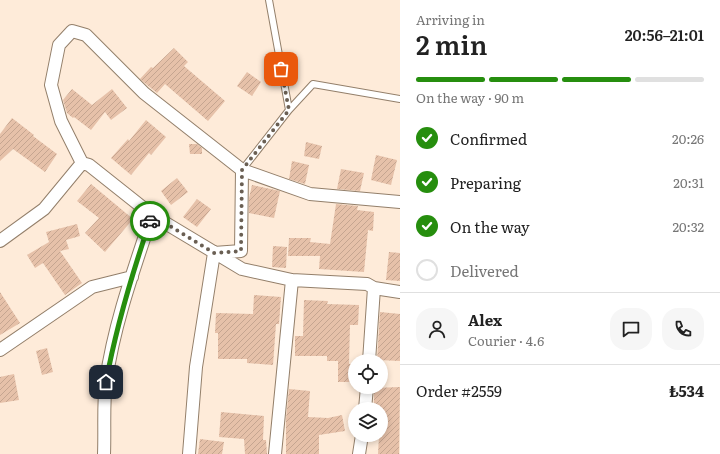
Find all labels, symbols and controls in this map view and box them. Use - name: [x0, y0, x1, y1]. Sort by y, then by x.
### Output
- text: Arriving in: [416, 10, 485, 29]
- text: 20:56–21:01: [625, 23, 704, 46]
- text: 2 min: [416, 24, 487, 63]
- pin: [264, 52, 298, 86]
- icon: bag: [270, 58, 292, 80]
- text: On the way · 90 m: [416, 88, 524, 107]
- icon: check: [416, 127, 438, 149]
- text: Confirmed: [450, 127, 527, 150]
- text: 20:26: [672, 129, 704, 148]
- icon: check: [416, 171, 438, 193]
- text: Preparing: [450, 171, 521, 194]
- text: 20:31: [673, 173, 704, 192]
- courier: [130, 201, 170, 241]
- icon: car: [139, 210, 161, 232]
- icon: check: [416, 215, 438, 237]
- text: On the way: [450, 215, 530, 238]
- text: 20:32: [672, 217, 704, 236]
- text: Delivered: [450, 259, 519, 282]
- button: person: [416, 308, 458, 350]
- text: Alex: [468, 308, 502, 331]
- button: chat: [610, 308, 652, 350]
- button: phone: [662, 308, 704, 350]
- text: Courier · 4.6: [468, 331, 544, 350]
- map controls: [348, 354, 388, 442]
- button: locate: [348, 354, 388, 394]
- pin: [89, 365, 123, 399]
- icon: home: [95, 371, 117, 393]
- text: Order #2559: [416, 379, 502, 402]
- text: ₺534: [669, 379, 704, 402]
- button: layers: [348, 402, 388, 442]

